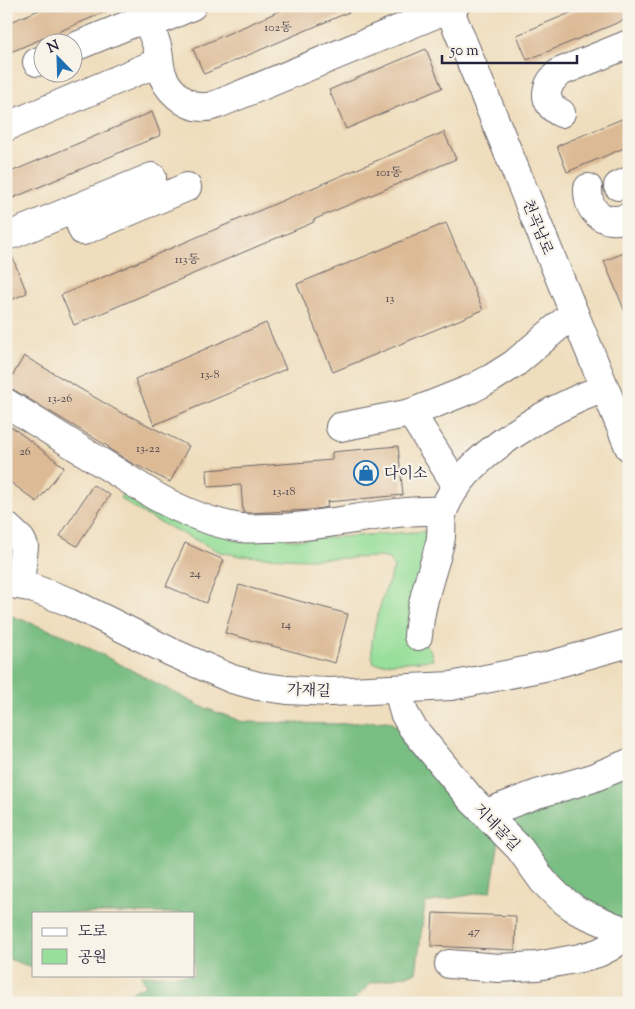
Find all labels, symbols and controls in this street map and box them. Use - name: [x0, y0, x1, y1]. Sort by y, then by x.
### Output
- house number: 102동: [264, 19, 292, 37]
- north arrow: [32, 32, 82, 82]
- scale bar: [442, 32, 578, 64]
- text: N: [45, 36, 63, 59]
- text: 50 m: [449, 41, 479, 62]
- house number: 101동: [376, 164, 402, 182]
- street label: 천곡남로: [516, 197, 557, 259]
- house number: 113동: [175, 251, 200, 269]
- house number: 13: [386, 290, 395, 308]
- house number: 13-8: [201, 366, 219, 384]
- house number: 13-26: [48, 390, 72, 408]
- house number: 13-22: [136, 440, 160, 458]
- house number: 26: [19, 443, 31, 461]
- shop icon: 다이소: [353, 460, 379, 486]
- place label: 다이소: [384, 464, 428, 485]
- house number: 13-18: [273, 483, 295, 501]
- house number: 24: [189, 565, 201, 583]
- house number: 14: [281, 616, 291, 634]
- street label: 가재길: [287, 680, 331, 703]
- street label: 지네골길: [468, 800, 524, 856]
- legend: [32, 912, 195, 976]
- text: 도로: [78, 922, 107, 943]
- house number: 47: [468, 923, 480, 941]
- text: 공원: [78, 948, 107, 969]

